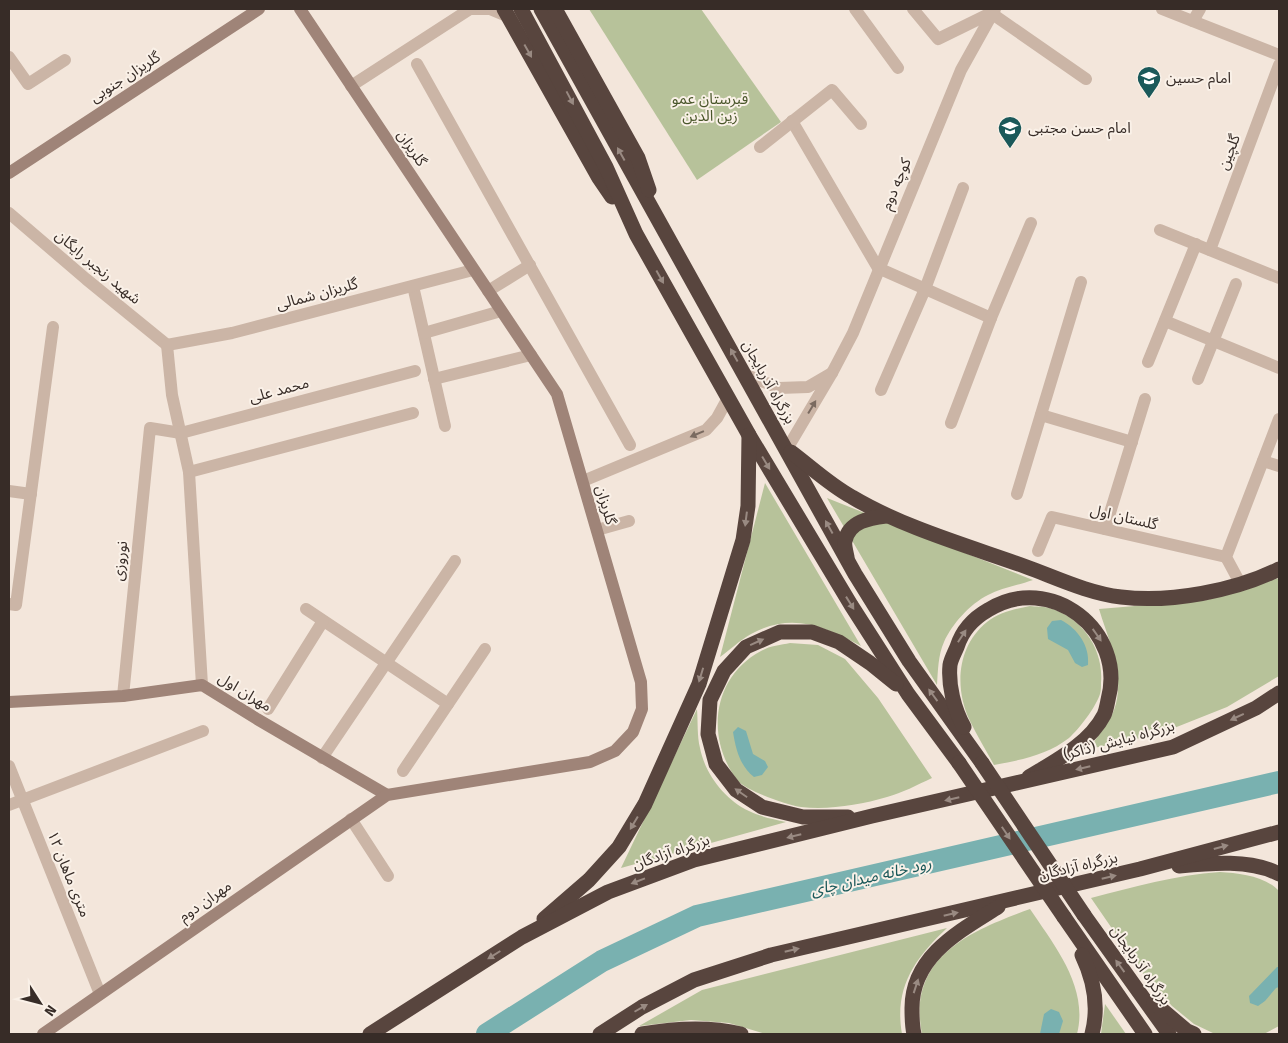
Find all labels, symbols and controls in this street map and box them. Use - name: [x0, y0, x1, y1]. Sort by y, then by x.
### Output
- one-way arrow: [524, 44, 532, 59]
- street label: گلریزان جنوبی: [86, 47, 164, 106]
- school or university icon: امام حسین: [1136, 65, 1162, 99]
- place label: امام حسین: [1166, 69, 1231, 89]
- park label: قبرستان عمو زین الدین: [672, 90, 749, 125]
- one-way arrow: [565, 91, 574, 104]
- school or university icon: امام حسن مجتبی: [997, 115, 1023, 149]
- place label: امام حسن مجتبی: [1028, 119, 1131, 139]
- street label: گلریزان: [393, 126, 431, 170]
- street label: گلچین: [1214, 131, 1245, 173]
- one-way arrow: [617, 146, 625, 161]
- street label: کوچه دوم: [877, 155, 917, 213]
- street label: شهید رنجبر رایگان: [52, 226, 145, 308]
- one-way arrow: [655, 270, 664, 283]
- street label: گلریزان شمالی: [274, 274, 361, 314]
- street label: بزرگراه آذربایجان: [739, 337, 799, 427]
- one-way arrow: [729, 348, 738, 361]
- street label: محمد علی: [247, 373, 311, 407]
- one-way arrow: [807, 401, 816, 414]
- one-way arrow: [690, 430, 704, 438]
- one-way arrow: [761, 457, 770, 470]
- street label: گلریزان: [592, 483, 620, 528]
- street label: گلستان اول: [1089, 501, 1160, 534]
- one-way arrow: [742, 511, 750, 527]
- one-way arrow: [825, 521, 834, 534]
- street label: نوروزی: [109, 540, 131, 582]
- one-way arrow: [845, 596, 854, 609]
- one-way arrow: [1092, 628, 1101, 642]
- one-way arrow: [958, 630, 967, 643]
- one-way arrow: [750, 638, 764, 646]
- one-way arrow: [697, 668, 705, 683]
- street label: مهران اول: [215, 669, 275, 715]
- one-way arrow: [928, 688, 938, 702]
- one-way arrow: [1230, 714, 1244, 722]
- street label: بزرگراه نیایش (ذاکر): [1061, 717, 1177, 763]
- one-way arrow: [1076, 764, 1091, 772]
- one-way arrow: [734, 788, 748, 798]
- one-way arrow: [943, 795, 959, 803]
- one-way arrow: [629, 816, 638, 829]
- one-way arrow: [1001, 826, 1011, 839]
- street label: ۱۲ متری ماهان: [44, 828, 94, 920]
- street label: بزرگراه آزادگان: [630, 830, 712, 874]
- one-way arrow: [786, 832, 801, 840]
- one-way arrow: [1213, 843, 1228, 851]
- street label: بزرگراه آزادگان: [1037, 848, 1119, 884]
- water label: رود خانه میدان چای: [809, 853, 934, 901]
- one-way arrow: [1101, 873, 1116, 881]
- street label: مهران دوم: [175, 876, 236, 927]
- one-way arrow: [630, 877, 645, 885]
- one-way arrow: [943, 910, 958, 918]
- street label: بزرگراه آذربایجان: [1107, 922, 1175, 1008]
- one-way arrow: [785, 946, 800, 954]
- one-way arrow: [487, 951, 501, 960]
- one-way arrow: [1115, 959, 1125, 973]
- north arrow: [15, 978, 65, 1028]
- one-way arrow: [913, 979, 921, 994]
- text: N: [41, 1002, 60, 1019]
- one-way arrow: [634, 1004, 649, 1012]

